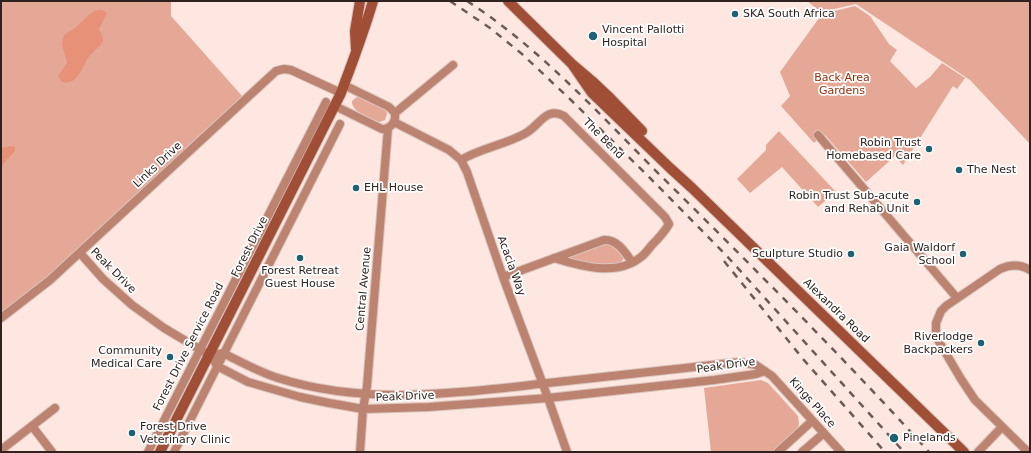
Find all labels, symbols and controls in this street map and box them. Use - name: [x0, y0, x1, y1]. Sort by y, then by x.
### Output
- place label: SKA South Africa: [743, 7, 835, 21]
- marker: SKA South Africa: [730, 9, 740, 19]
- place label: Vincent Pallotti Hospital: [602, 23, 684, 49]
- marker: Vincent Pallotti Hospital: [587, 30, 599, 42]
- park label: Back Area Gardens: [814, 71, 870, 97]
- street label: The Bend: [580, 116, 626, 162]
- place label: Robin Trust Homebased Care: [826, 136, 921, 162]
- street label: Links Drive: [131, 139, 185, 191]
- marker: Robin Trust Homebased Care: [924, 144, 934, 154]
- place label: The Nest: [967, 163, 1016, 177]
- marker: The Nest: [954, 165, 964, 175]
- place label: EHL House: [364, 181, 423, 195]
- marker: EHL House: [351, 183, 361, 193]
- place label: Robin Trust Sub-acute and Rehab Unit: [789, 189, 909, 215]
- marker: Robin Trust Sub-acute and Rehab Unit: [912, 197, 922, 207]
- street label: Forest Drive: [229, 214, 271, 280]
- street label: Acacia Way: [494, 234, 528, 298]
- place label: Gaia Waldorf School: [884, 241, 955, 267]
- street label: Peak Drive: [87, 245, 139, 297]
- street label: Central Avenue: [354, 246, 374, 332]
- place label: Sculpture Studio: [752, 247, 843, 261]
- marker: Sculpture Studio: [846, 249, 856, 259]
- marker: Gaia Waldorf School: [958, 249, 968, 259]
- marker: Forest Retreat Guest House: [295, 253, 305, 263]
- place label: Forest Retreat Guest House: [261, 264, 339, 290]
- street label: Alexandra Road: [800, 276, 872, 346]
- street label: Forest Drive Service Road: [151, 281, 227, 413]
- place label: Riverlodge Backpackers: [904, 330, 973, 356]
- marker: Riverlodge Backpackers: [976, 338, 986, 348]
- place label: Community Medical Care: [91, 344, 162, 370]
- marker: Community Medical Care: [165, 352, 175, 362]
- street label: Peak Drive: [696, 355, 756, 377]
- street label: Kings Place: [786, 375, 838, 431]
- street label: Peak Drive: [375, 389, 435, 405]
- place label: Forest Drive Veterinary Clinic: [140, 420, 230, 446]
- marker: Forest Drive Veterinary Clinic: [127, 428, 137, 438]
- place label: Pinelands: [903, 431, 956, 445]
- marker: Pinelands: [888, 432, 900, 444]

